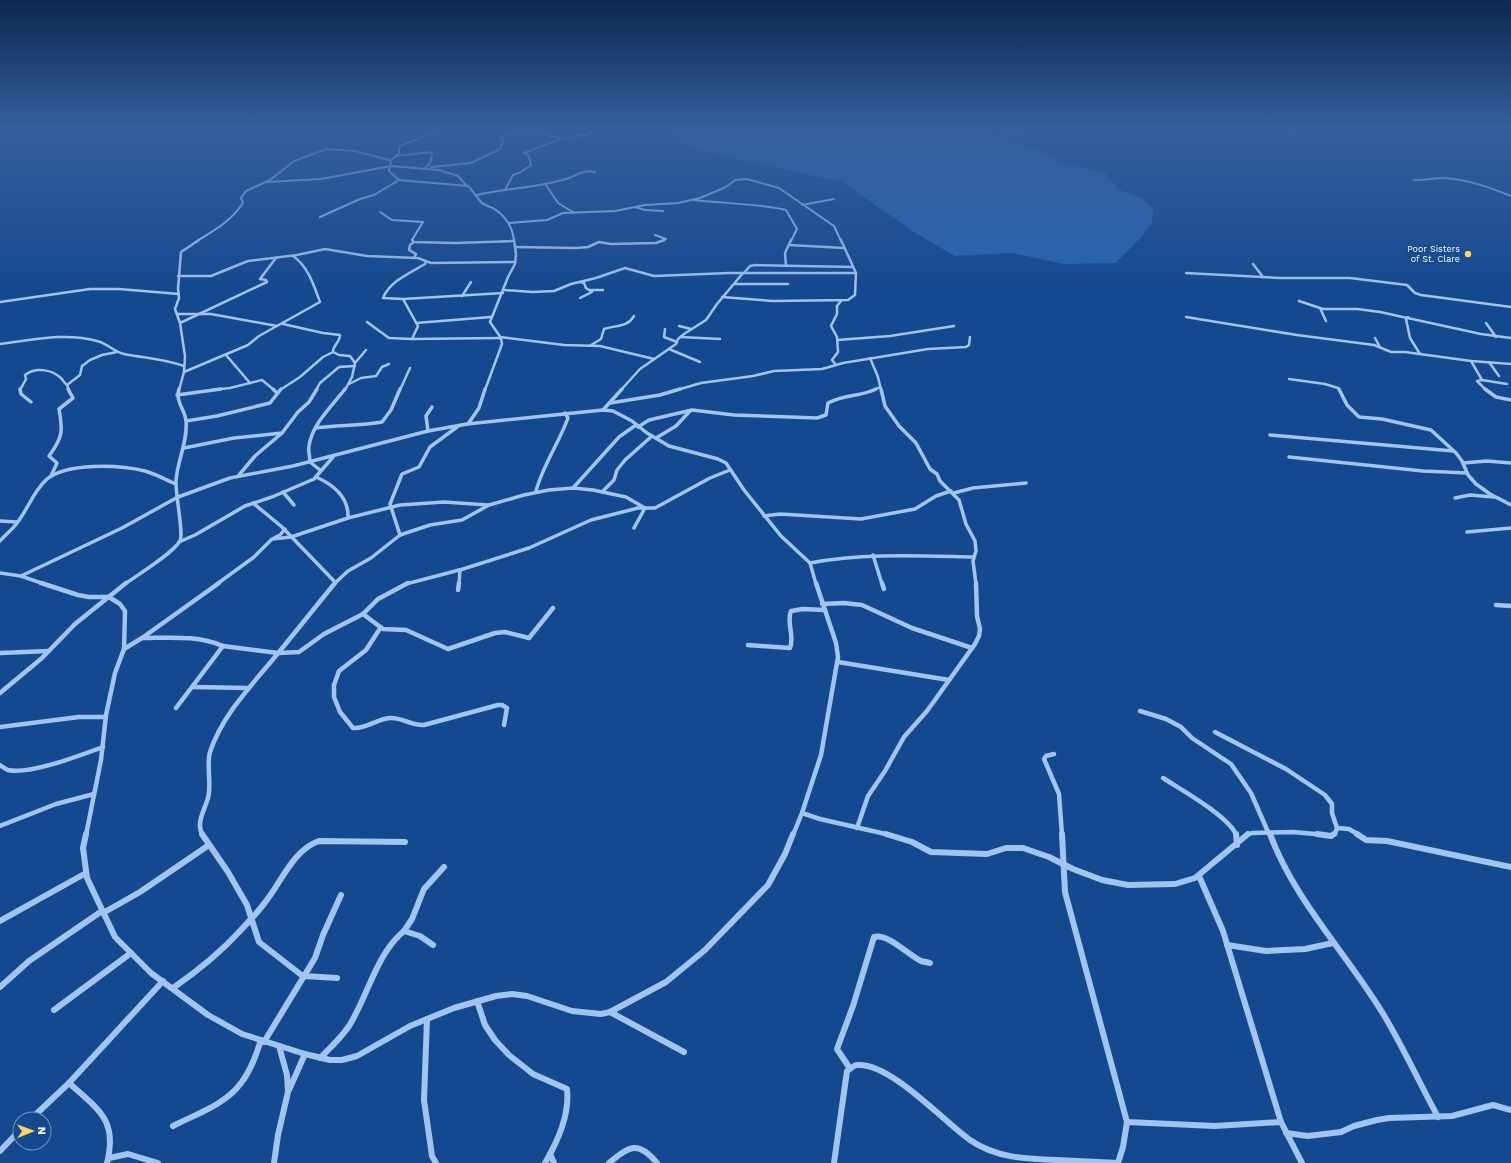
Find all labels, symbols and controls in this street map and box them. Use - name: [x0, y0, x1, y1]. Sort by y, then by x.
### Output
- place label: Poor Sisters of St. Clare: [1407, 244, 1460, 264]
- marker: Poor Sisters of St. Clare: [1463, 249, 1473, 259]
- north arrow: [12, 1111, 52, 1151]
- text: N: [35, 1127, 48, 1135]

